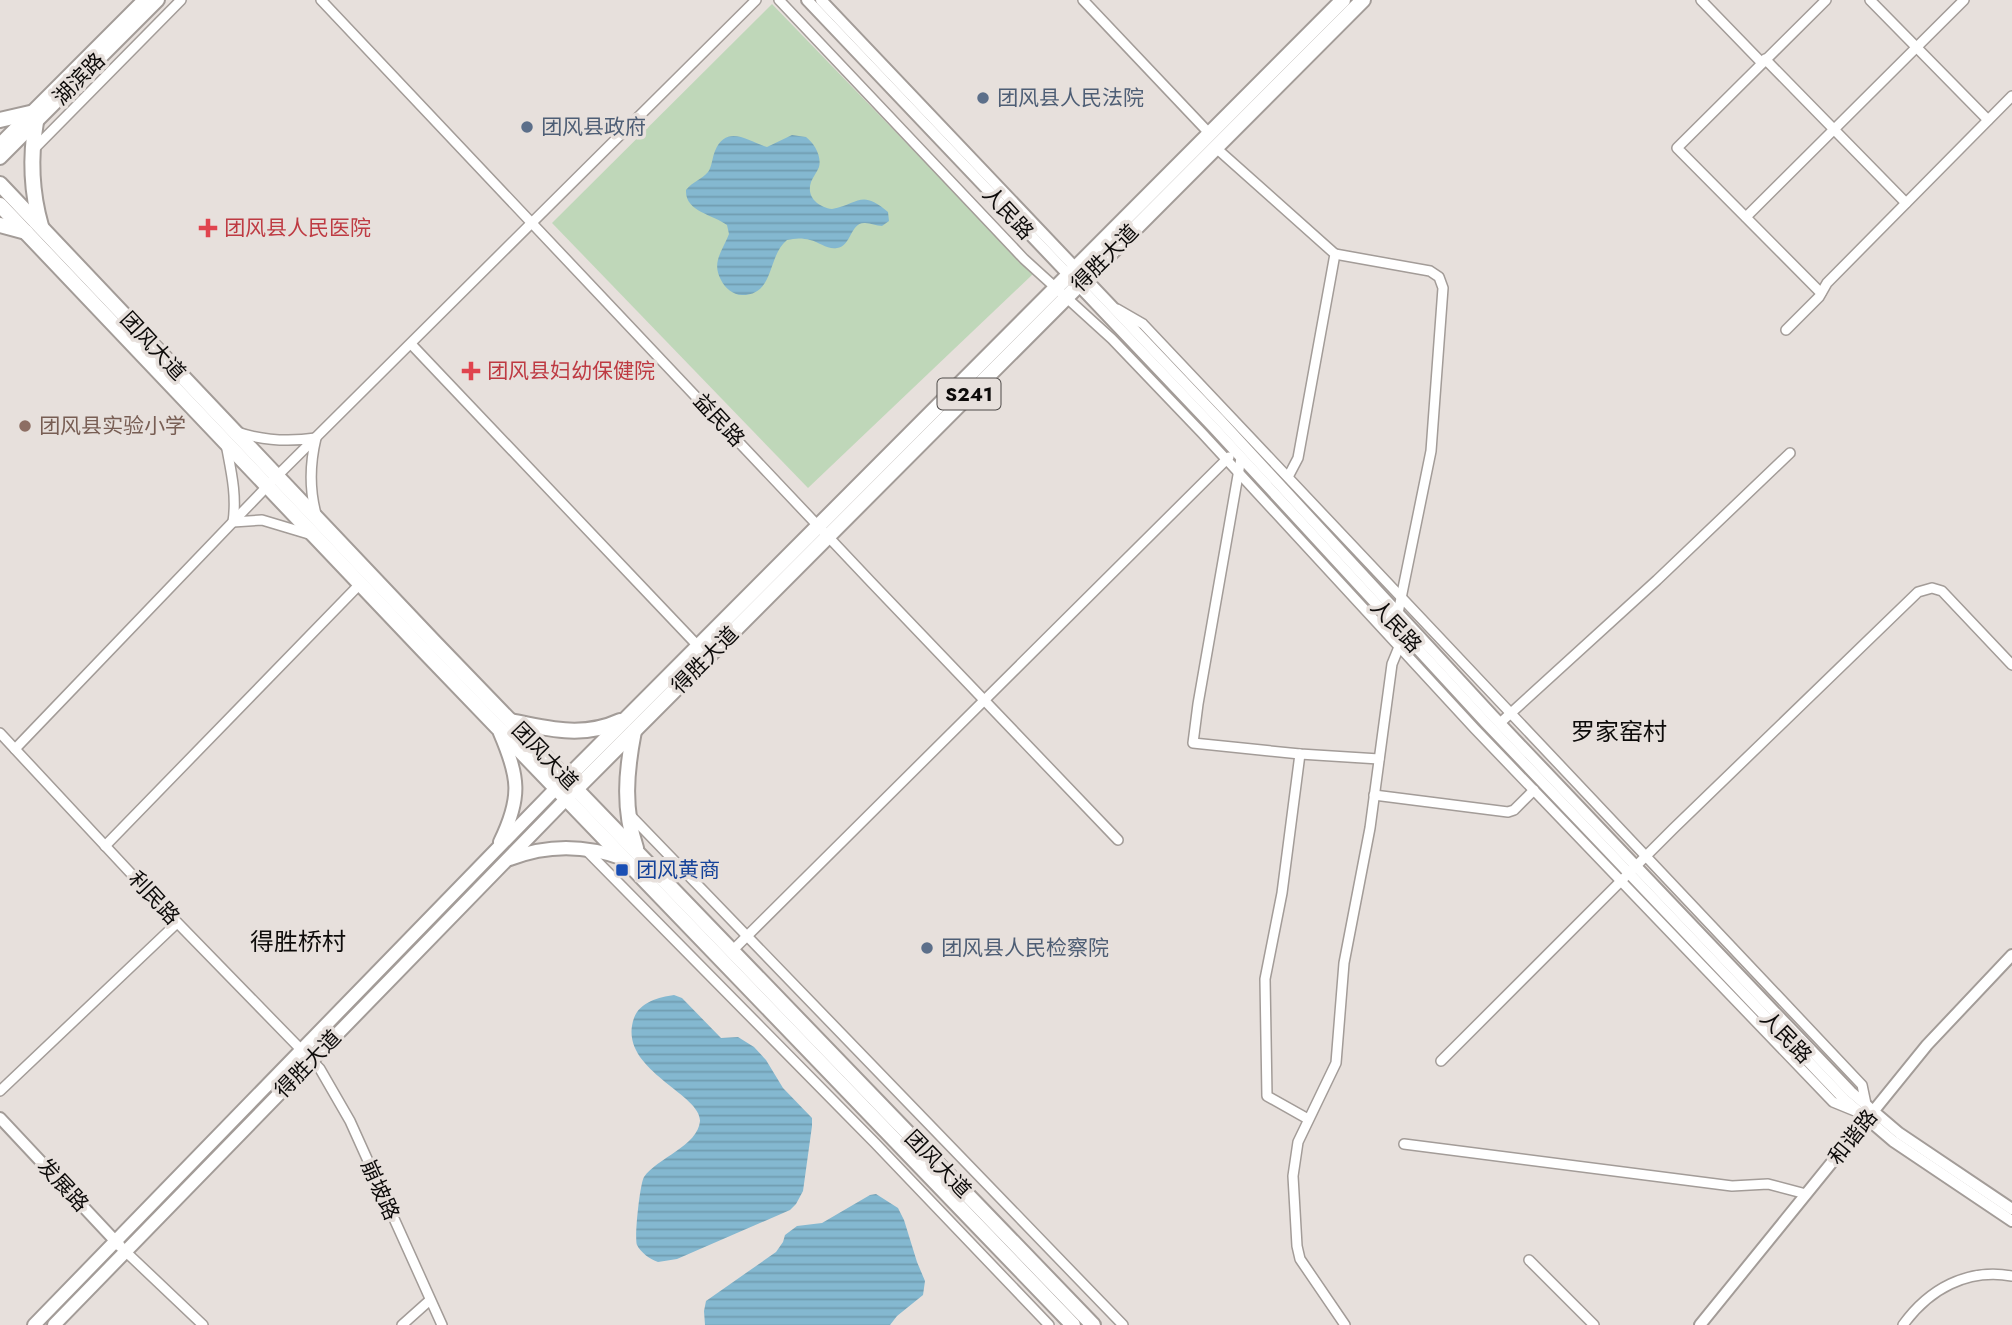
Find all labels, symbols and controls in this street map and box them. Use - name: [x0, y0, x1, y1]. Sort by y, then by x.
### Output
- street label: 湖滨路: [46, 46, 112, 112]
- place label: 团风县人民法院: [997, 83, 1144, 113]
- marker: 团风县人民法院: [975, 90, 991, 106]
- place label: 团风县政府: [541, 112, 646, 142]
- marker: 团风县政府: [519, 119, 535, 135]
- street label: 人民路: [976, 180, 1040, 246]
- place label: 团风县人民医院: [224, 213, 371, 243]
- marker: 团风县人民医院: [198, 218, 218, 238]
- street label: 得胜大道: [1065, 218, 1145, 298]
- street label: 团风大道: [113, 305, 193, 387]
- place label: 团风县妇幼保健院: [487, 356, 655, 386]
- marker: 团风县妇幼保健院: [461, 361, 481, 381]
- road number: S241: [937, 378, 1000, 410]
- street label: 益民路: [687, 387, 751, 453]
- place label: 团风县实验小学: [39, 411, 186, 441]
- marker: 团风县实验小学: [17, 418, 33, 434]
- street label: 人民路: [1364, 593, 1428, 659]
- street label: 得胜大道: [665, 620, 745, 700]
- district label: 罗家窑村: [1571, 714, 1667, 749]
- street label: 团风大道: [505, 715, 585, 797]
- place label: 团风黄商: [636, 855, 720, 885]
- marker: 团风黄商: [614, 862, 630, 878]
- street label: 利民路: [122, 865, 186, 931]
- district label: 得胜桥村: [250, 924, 346, 959]
- place label: 团风县人民检察院: [941, 933, 1109, 963]
- marker: 团风县人民检察院: [919, 940, 935, 956]
- street label: 人民路: [1753, 1004, 1819, 1070]
- street label: 得胜大道: [268, 1023, 348, 1105]
- street label: 和谐路: [1822, 1103, 1884, 1171]
- street label: 团风大道: [898, 1123, 978, 1205]
- street label: 发展路: [31, 1152, 95, 1218]
- street label: 崩坡路: [353, 1155, 407, 1225]

